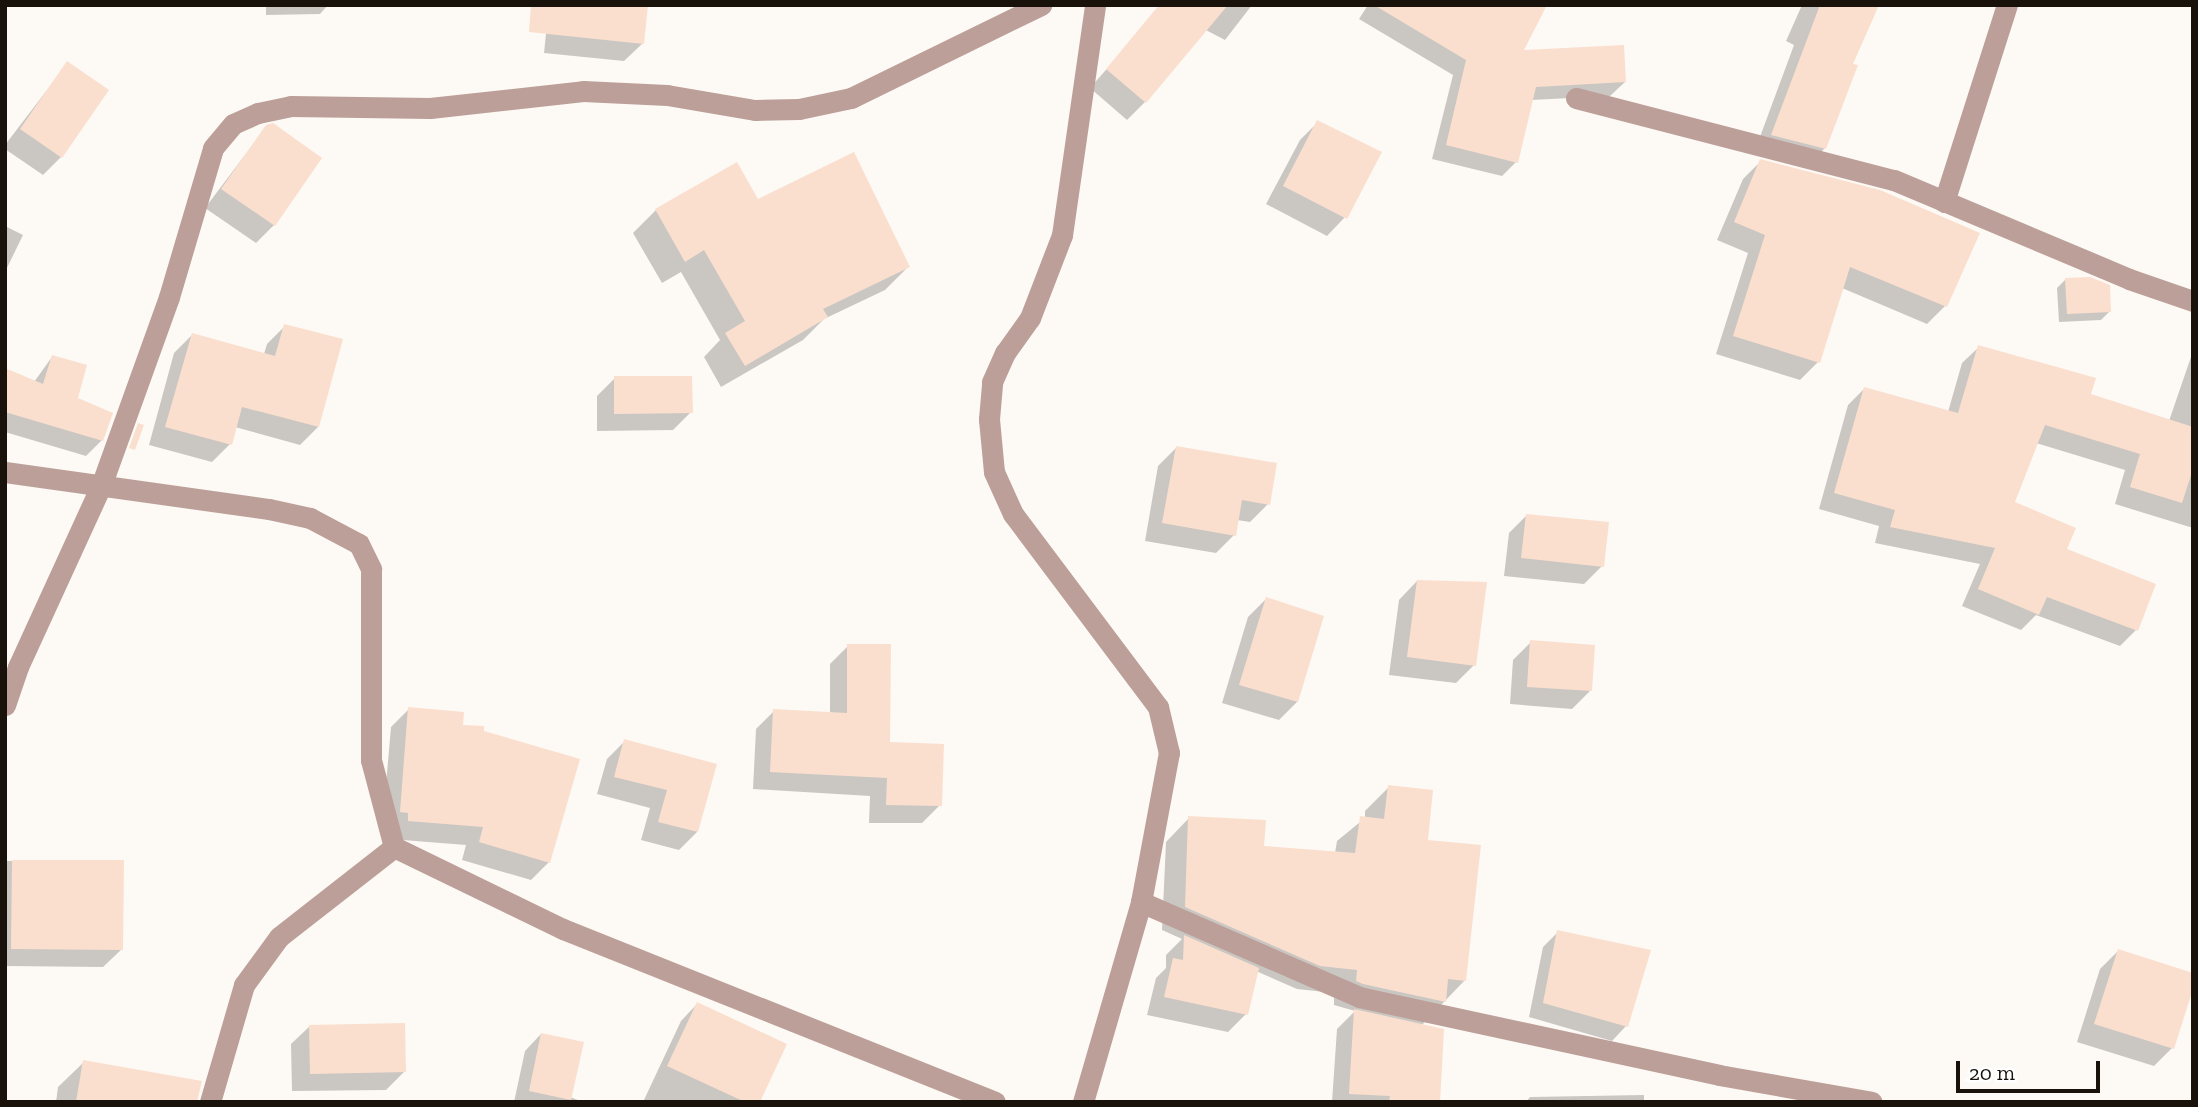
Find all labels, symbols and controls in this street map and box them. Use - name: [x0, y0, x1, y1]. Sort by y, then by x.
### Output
- scale bar: [1960, 1048, 2104, 1092]
- text: 20 m: [1969, 1060, 2015, 1085]

